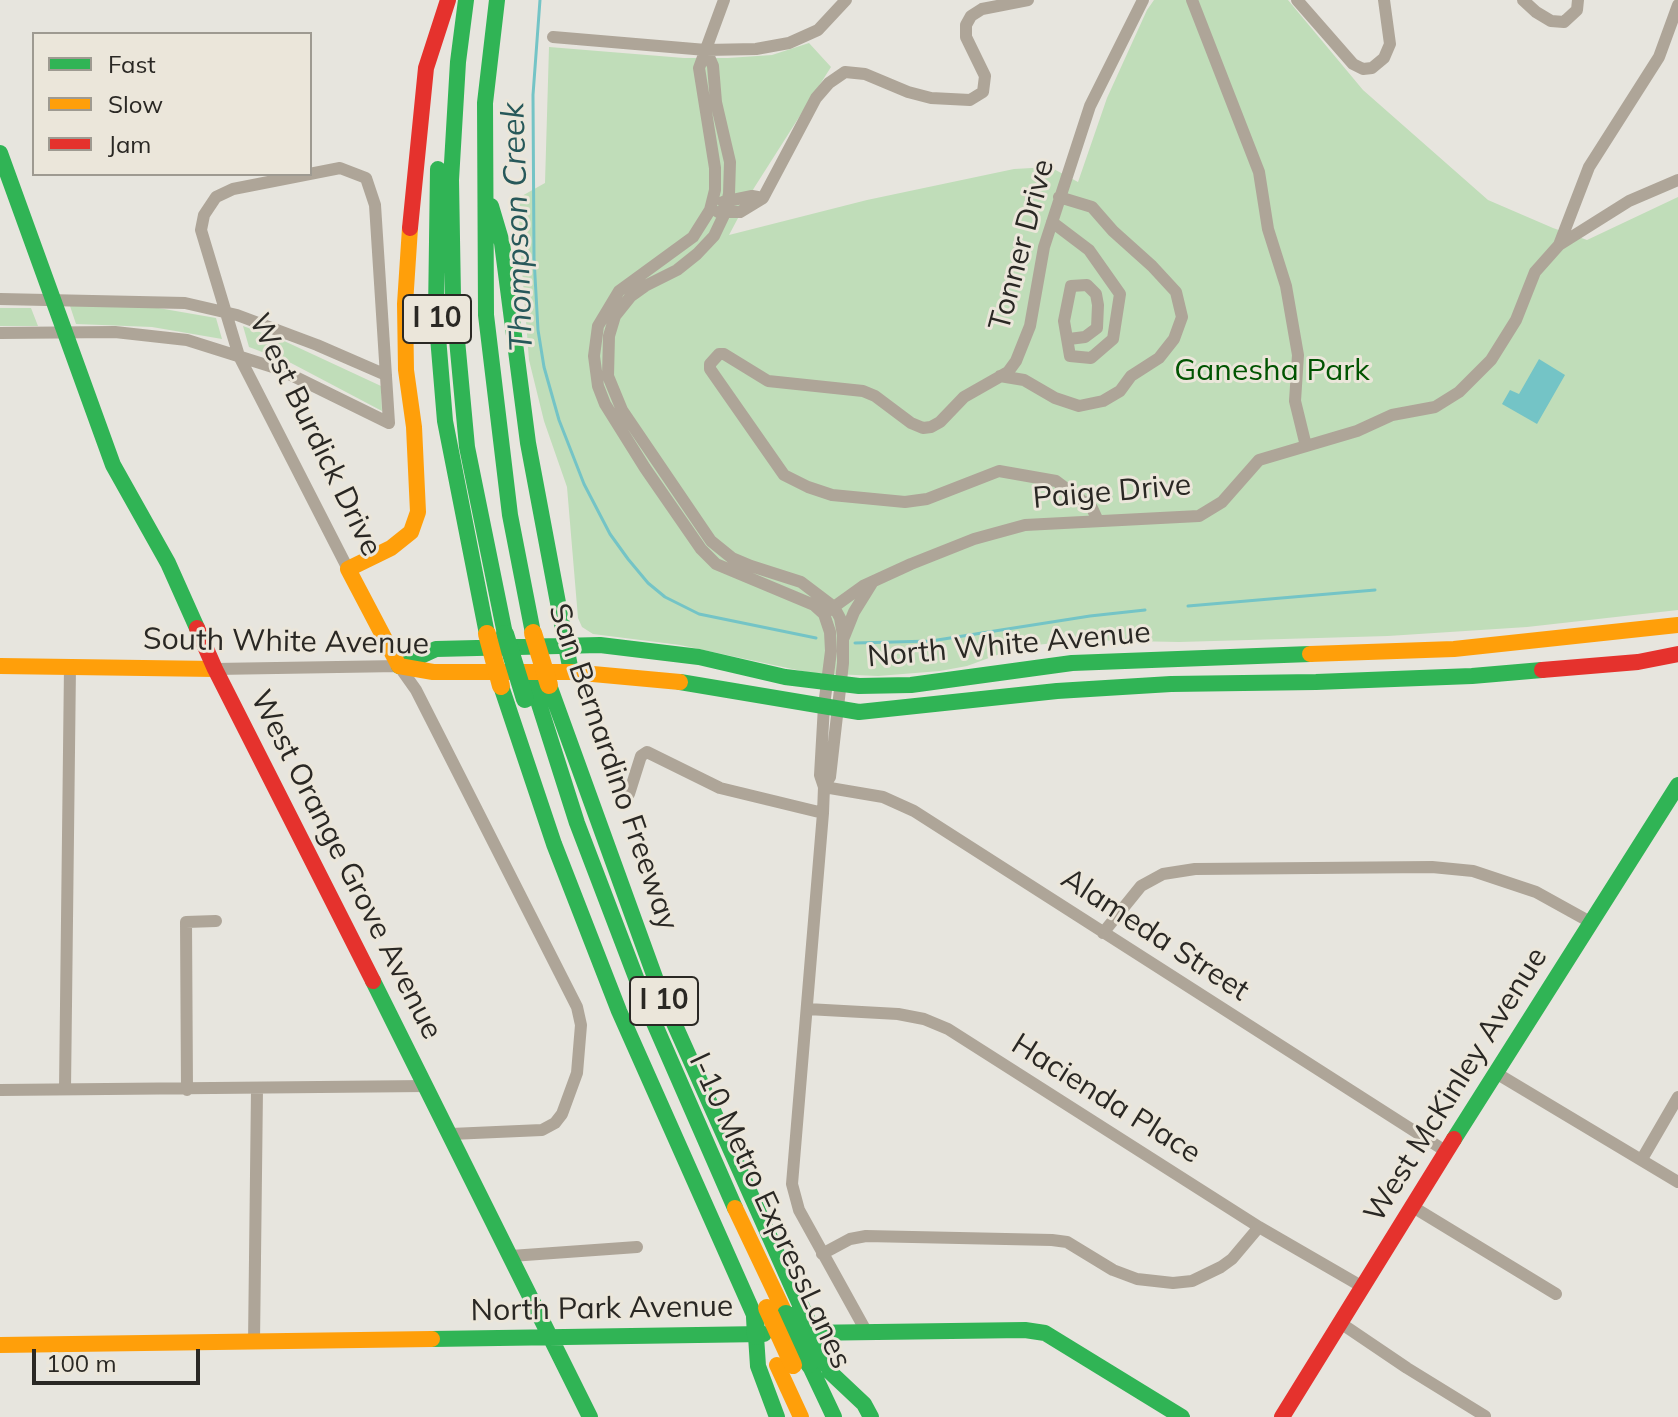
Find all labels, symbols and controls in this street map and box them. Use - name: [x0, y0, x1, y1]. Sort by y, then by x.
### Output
- legend: [32, 32, 312, 176]
- text: Fast: [108, 49, 156, 79]
- text: Slow: [108, 89, 163, 119]
- water label: Thompson Creek: [494, 102, 542, 352]
- text: Jam: [108, 129, 151, 159]
- street label: Tonner Drive: [982, 156, 1062, 334]
- road number: I 10: [403, 295, 471, 343]
- street label: West Burdick Drive: [241, 308, 389, 562]
- park label: Ganesha Park: [1174, 353, 1370, 389]
- street label: Paige Drive: [1031, 467, 1193, 517]
- street label: San Bernardino Freeway: [540, 599, 686, 935]
- street label: North White Avenue: [866, 615, 1152, 675]
- street label: South White Avenue: [143, 622, 429, 662]
- street label: West Orange Grove Avenue: [242, 685, 450, 1045]
- street label: Alameda Street: [1054, 861, 1256, 1009]
- street label: West McKinley Avenue: [1357, 941, 1555, 1229]
- road number: I 10: [630, 977, 698, 1025]
- street label: Hacienda Place: [1005, 1026, 1207, 1172]
- street label: I-10 Metro ExpressLanes: [681, 1047, 859, 1375]
- street label: North Park Avenue: [470, 1289, 734, 1329]
- scale bar: [36, 1333, 204, 1383]
- text: 100 m: [46, 1348, 117, 1378]

